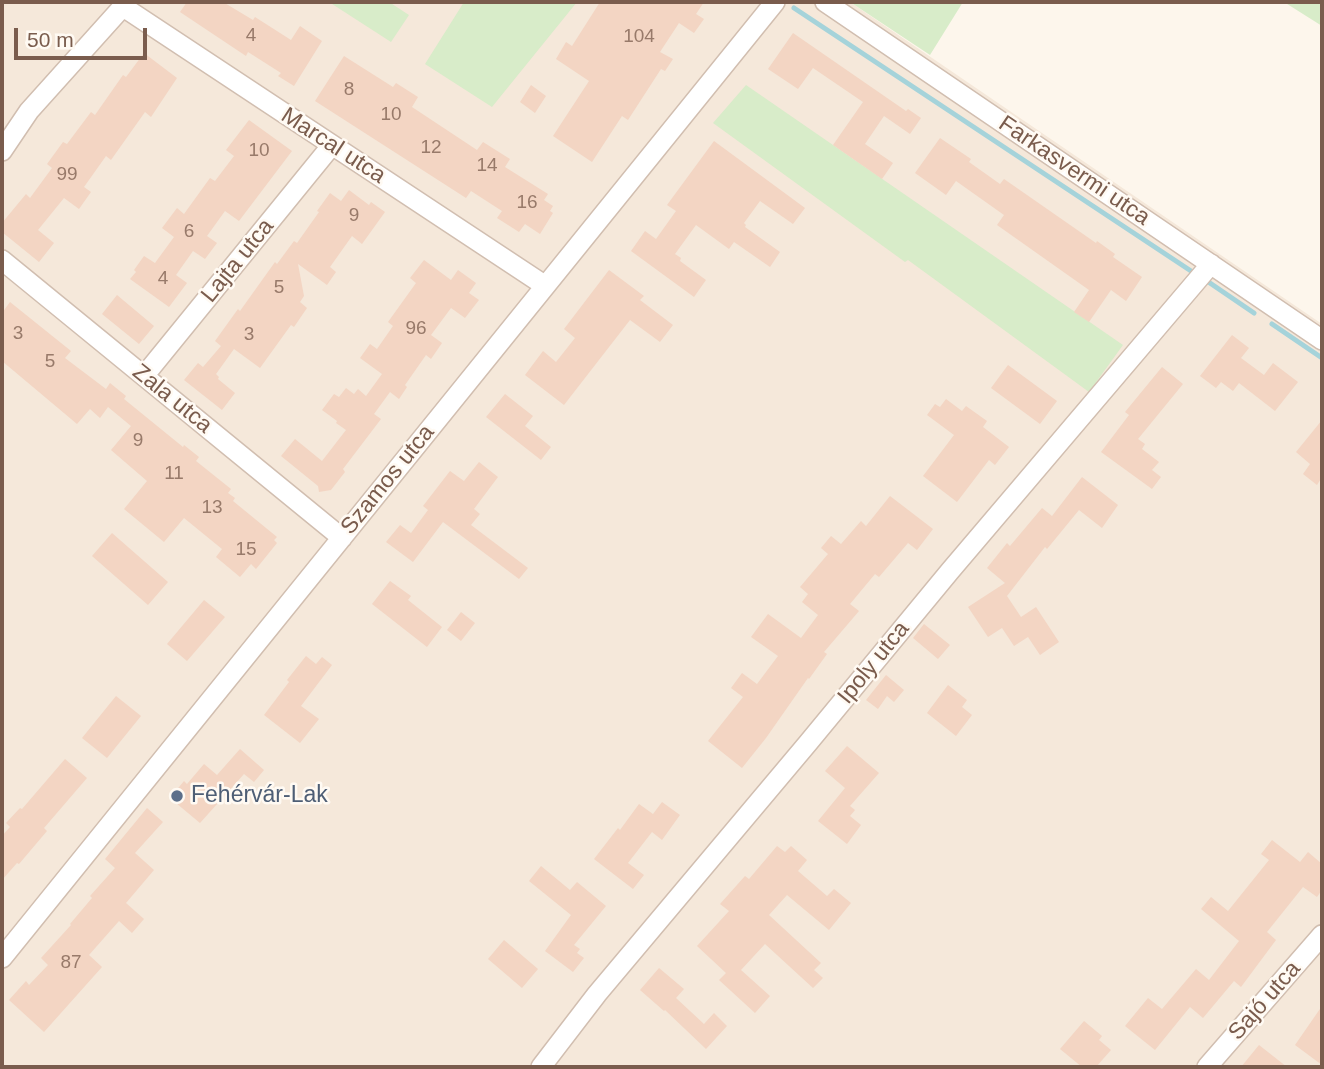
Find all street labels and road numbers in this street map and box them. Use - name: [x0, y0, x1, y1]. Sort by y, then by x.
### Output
- street label: Marcal utca: [276, 102, 390, 190]
- street label: Farkasvermi utca: [993, 110, 1155, 232]
- street label: Lajta utca: [196, 214, 280, 308]
- street label: Zala utca: [127, 359, 217, 439]
- street label: Szamos utca: [335, 420, 441, 540]
- street label: Ipoly utca: [832, 616, 916, 710]
- street label: Sajó utca: [1223, 956, 1307, 1046]

